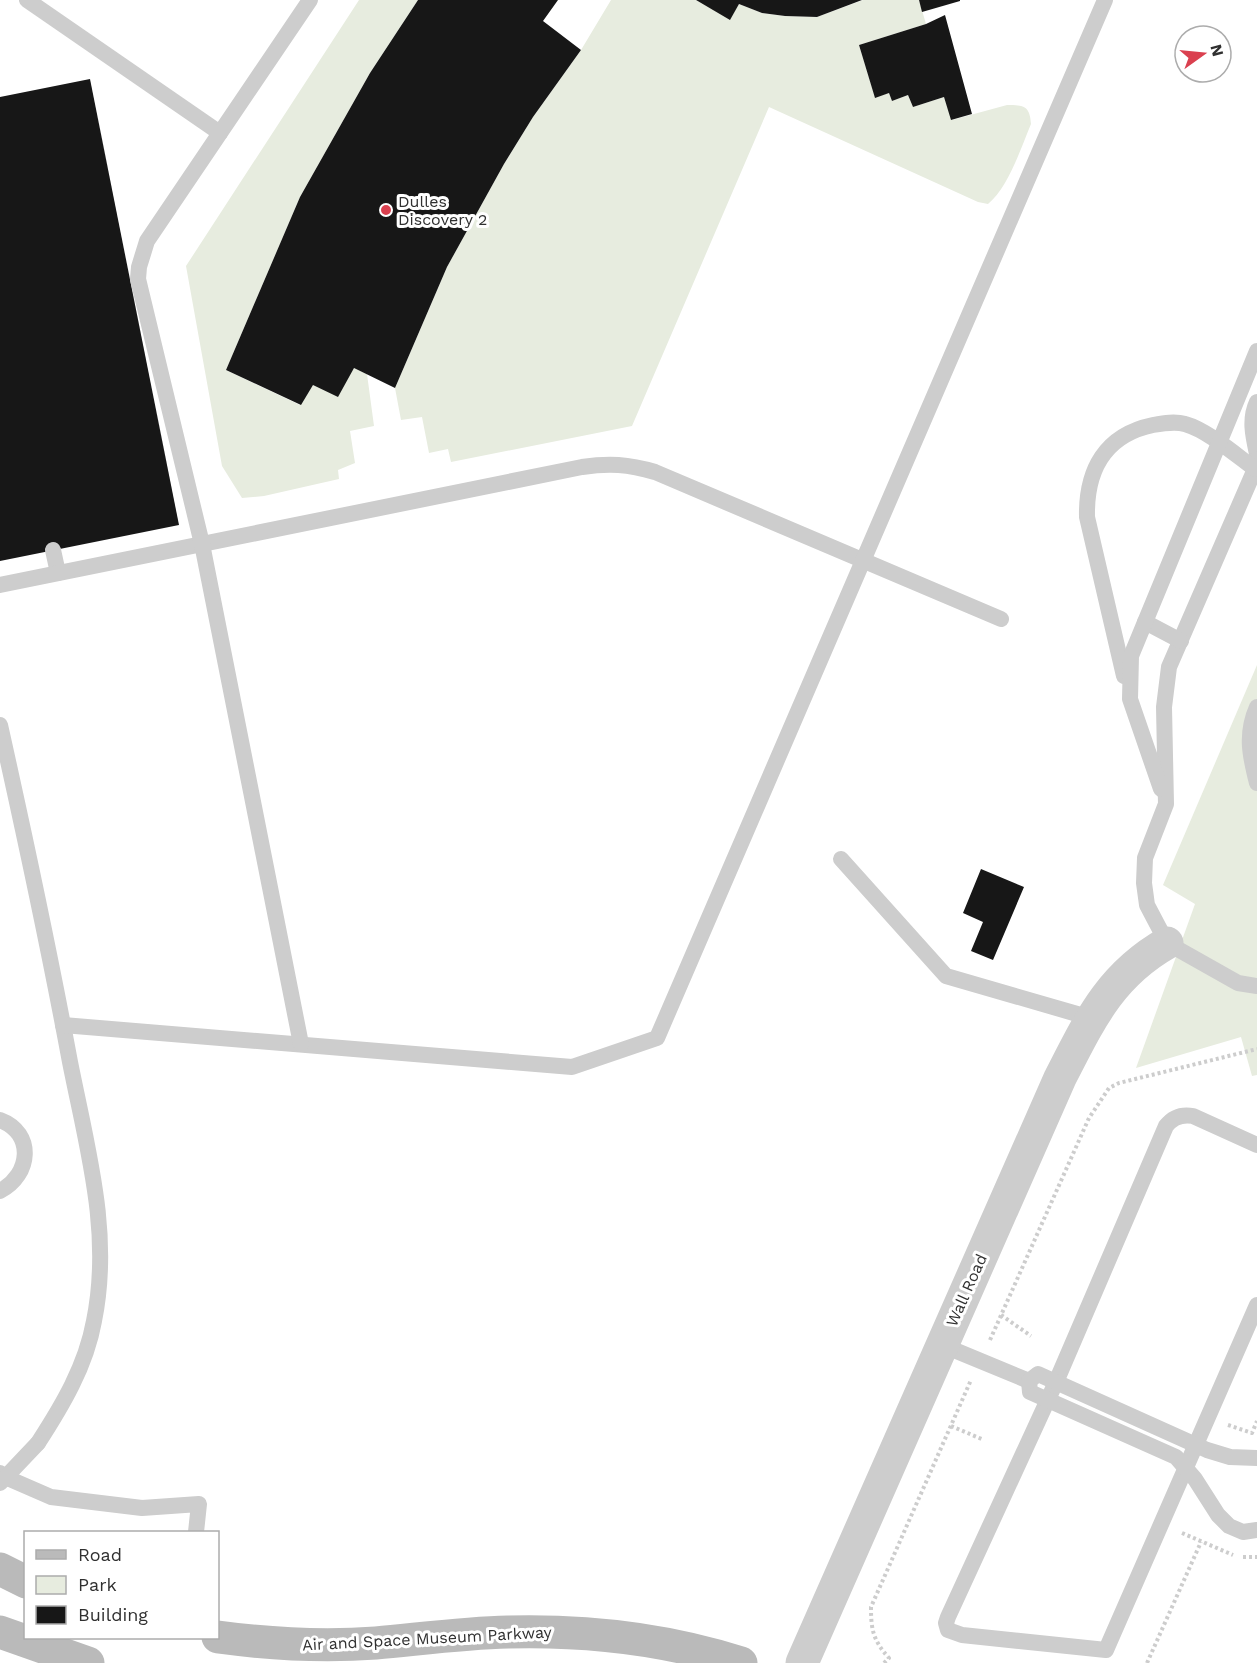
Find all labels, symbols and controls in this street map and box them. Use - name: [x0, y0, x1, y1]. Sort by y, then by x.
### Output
- north arrow: [1173, 24, 1233, 84]
- text: N: [1206, 42, 1228, 58]
- place label: Dulles Discovery 2: [398, 192, 487, 229]
- marker: Dulles Discovery 2: [379, 203, 393, 217]
- street label: Wall Road: [942, 1251, 991, 1329]
- legend: [24, 1531, 219, 1639]
- text: Road: [78, 1544, 122, 1565]
- text: Park: [78, 1574, 117, 1595]
- text: Building: [78, 1604, 148, 1625]
- street label: Air and Space Museum Parkway: [302, 1622, 553, 1655]

